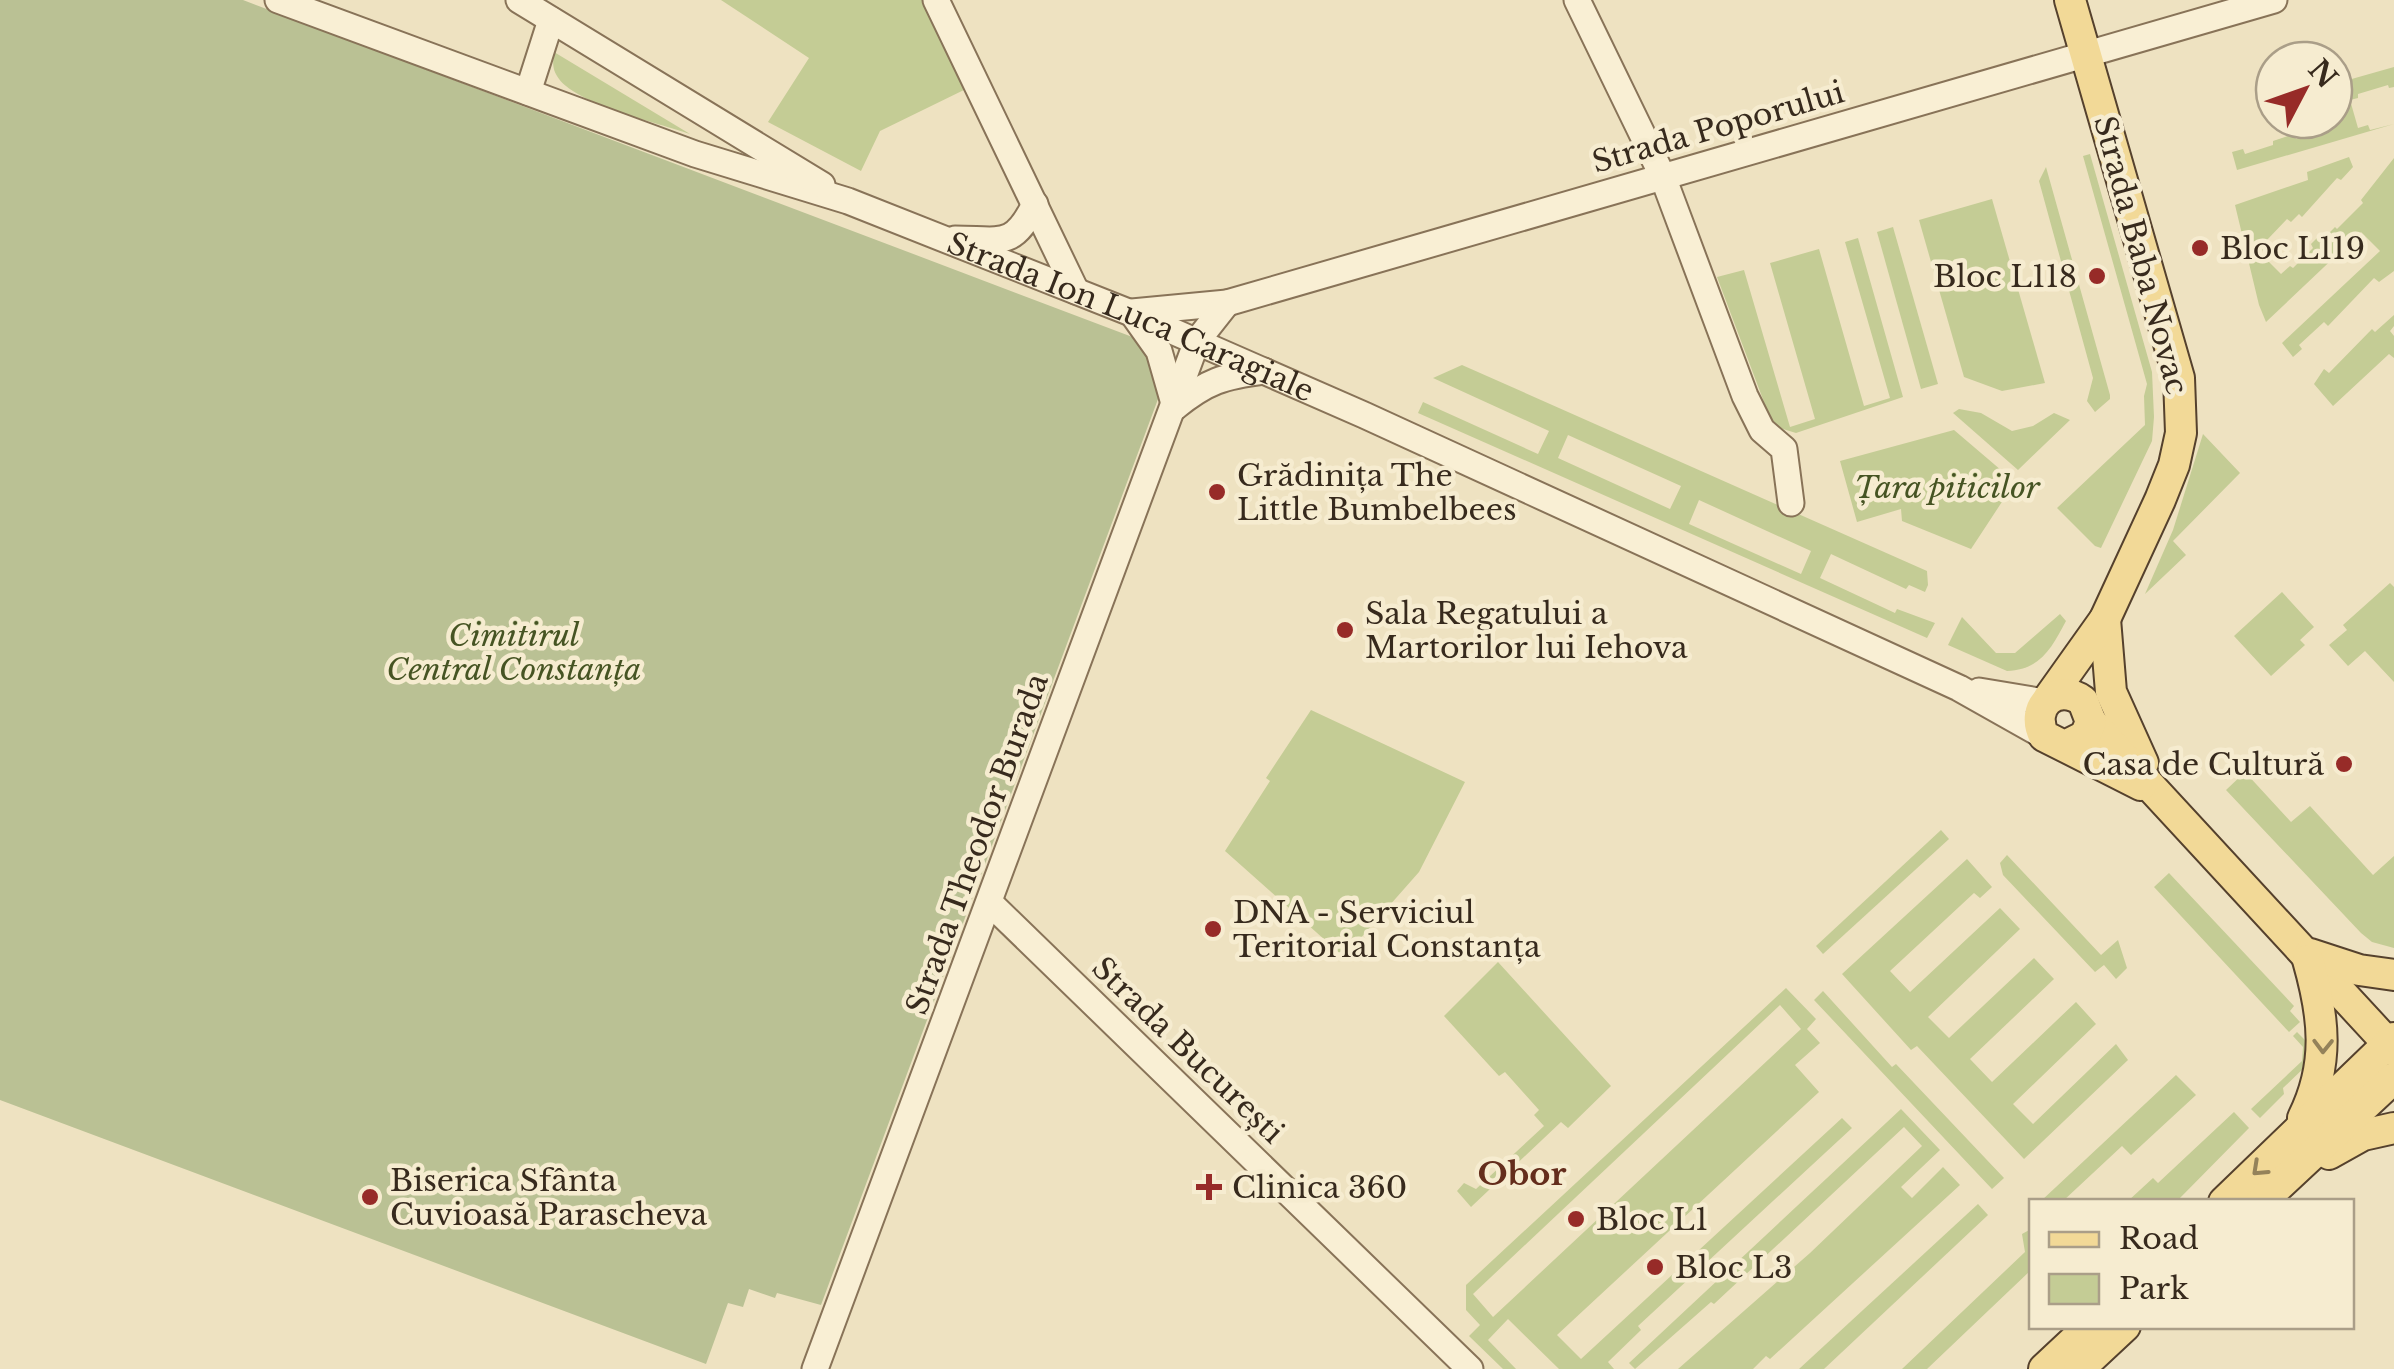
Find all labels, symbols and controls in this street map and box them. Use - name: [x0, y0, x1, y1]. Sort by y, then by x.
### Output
- north arrow: [2254, 40, 2354, 140]
- text: N: [2301, 53, 2344, 95]
- street label: Strada Poporului: [1588, 73, 1848, 181]
- street label: Strada Baba Novac: [2086, 112, 2196, 398]
- street label: Strada Ion Luca Caragiale: [942, 224, 1320, 409]
- place label: Bloc L119: [2220, 230, 2365, 267]
- marker: Bloc L119: [2189, 237, 2211, 259]
- place label: Bloc L118: [1933, 258, 2077, 295]
- marker: Bloc L118: [2086, 265, 2108, 287]
- place label: Grădinița The Little Bumbelbees: [1237, 457, 1517, 528]
- park label: Țara piticilor: [1854, 469, 2041, 506]
- marker: Grădinița The Little Bumbelbees: [1206, 481, 1228, 503]
- place label: Sala Regatului a Martorilor lui Iehova: [1365, 595, 1688, 666]
- park label: Cimitirul Central Constanța: [387, 617, 641, 688]
- marker: Sala Regatului a Martorilor lui Iehova: [1334, 619, 1356, 641]
- street label: Strada Theodor Burada: [898, 668, 1056, 1019]
- place label: Casa de Cultură: [2082, 746, 2324, 783]
- marker: Casa de Cultură: [2333, 753, 2355, 775]
- place label: DNA - Serviciul Teritorial Constanța: [1233, 894, 1541, 965]
- marker: DNA - Serviciul Teritorial Constanța: [1202, 918, 1224, 940]
- street label: Strada București: [1084, 949, 1292, 1151]
- one-way arrow: [2312, 1039, 2333, 1055]
- district label: Obor: [1478, 1154, 1566, 1194]
- one-way arrow: [2252, 1157, 2270, 1175]
- place label: Biserica Sfânta Cuvioasă Parascheva: [390, 1162, 707, 1233]
- place label: Clinica 360: [1232, 1169, 1407, 1206]
- marker: Clinica 360: [1196, 1174, 1222, 1200]
- marker: Biserica Sfânta Cuvioasă Parascheva: [359, 1186, 381, 1208]
- legend: [2029, 1199, 2354, 1329]
- place label: Bloc L1: [1596, 1201, 1708, 1238]
- marker: Bloc L1: [1565, 1208, 1587, 1230]
- text: Road: [2119, 1220, 2199, 1257]
- place label: Bloc L3: [1675, 1249, 1792, 1286]
- marker: Bloc L3: [1644, 1256, 1666, 1278]
- text: Park: [2119, 1270, 2189, 1307]

